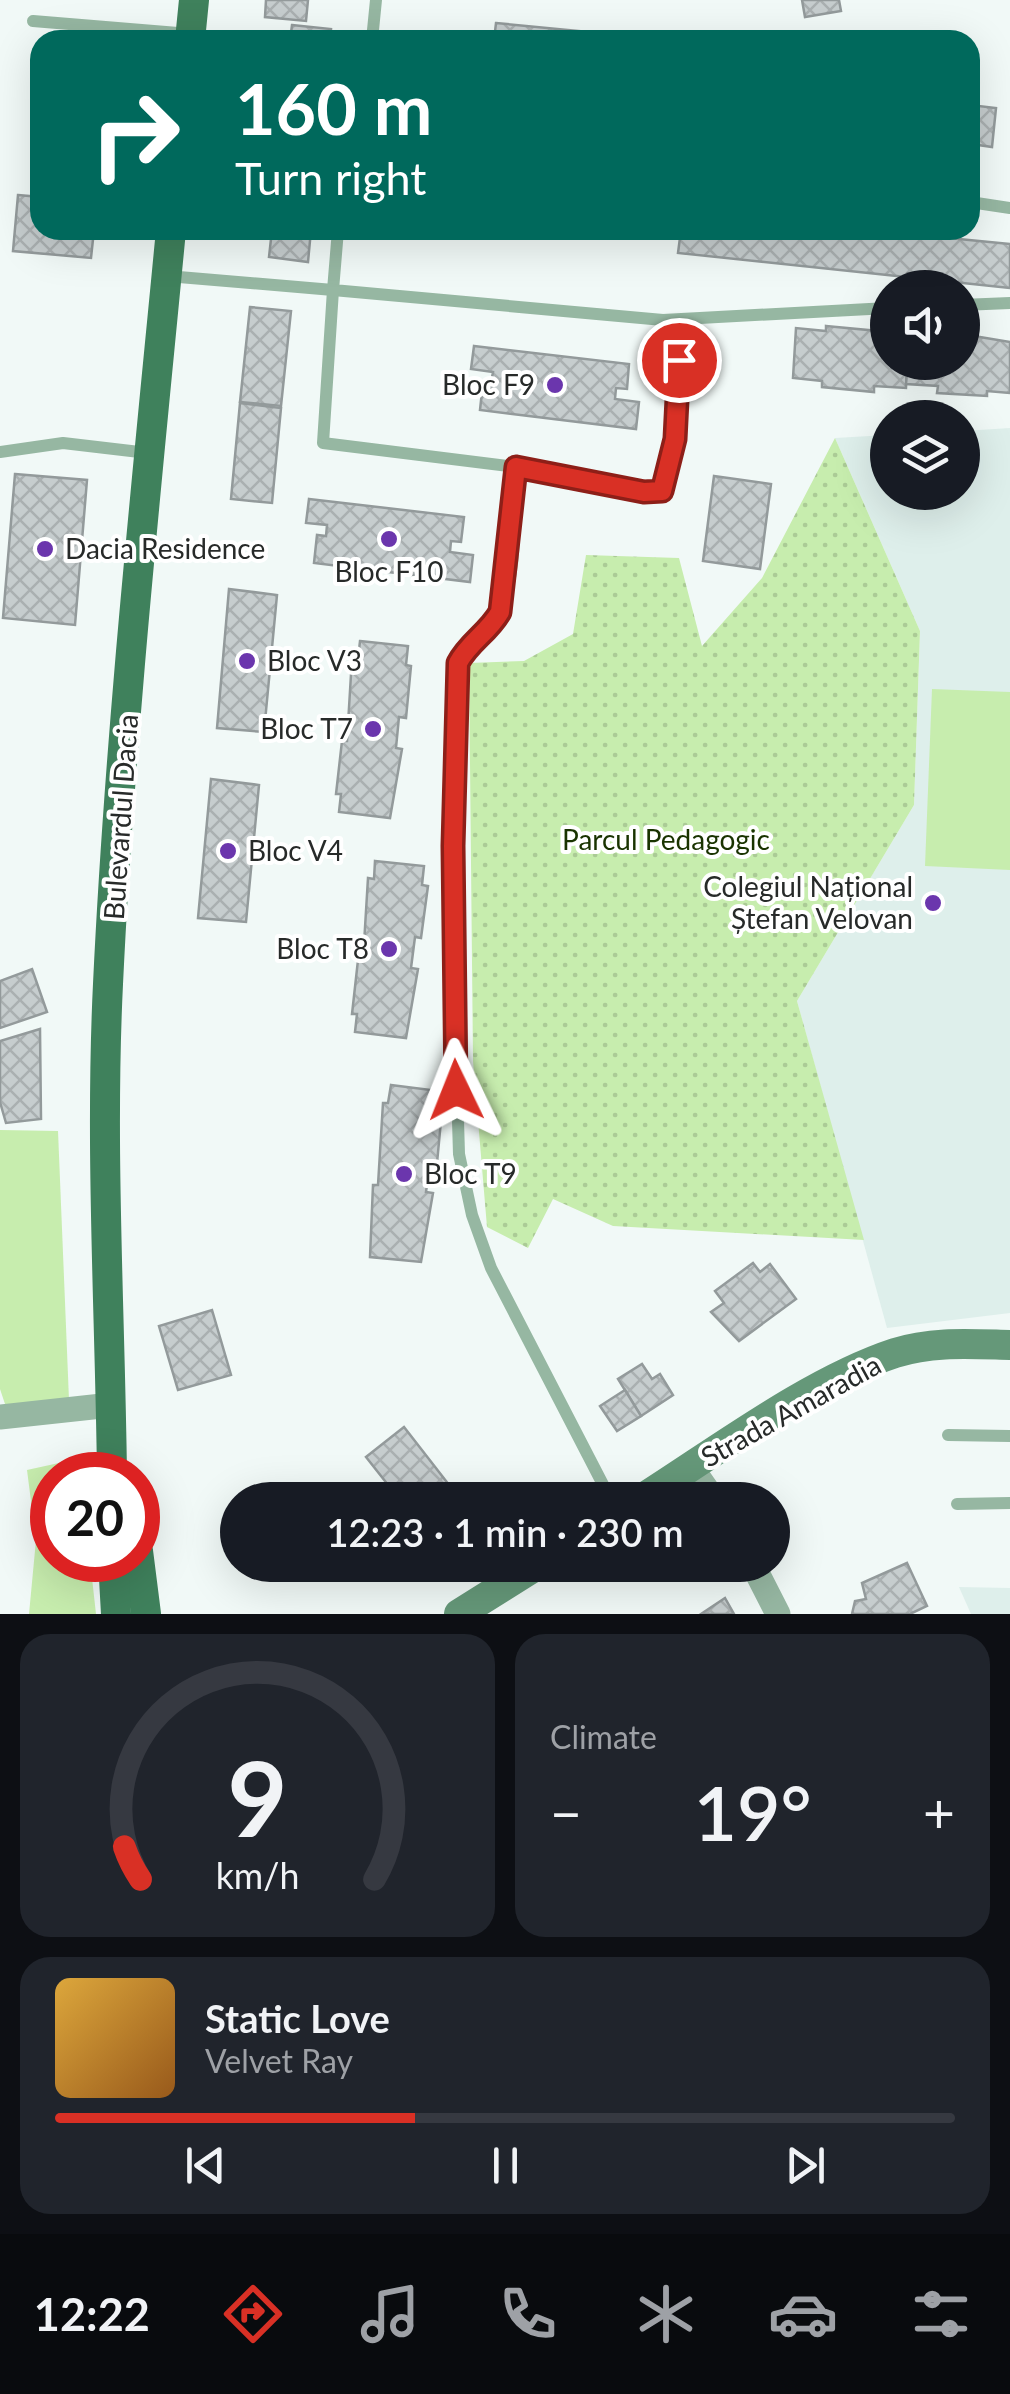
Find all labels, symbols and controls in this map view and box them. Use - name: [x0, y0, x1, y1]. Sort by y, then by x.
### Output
- text: 160 m: [235, 66, 432, 150]
- icon: right: [70, 70, 200, 200]
- text: Turn right: [235, 151, 426, 205]
- map controls: [870, 270, 980, 510]
- button: sound: [870, 270, 980, 380]
- pin: [637, 318, 722, 403]
- icon: arrive: [652, 333, 707, 388]
- place label: Bloc F9: [442, 367, 535, 401]
- marker: Bloc F9: [544, 374, 566, 396]
- button: layers: [870, 400, 980, 510]
- marker: Bloc F10: [378, 528, 400, 550]
- place label: Dacia Residence: [65, 531, 265, 565]
- marker: Dacia Residence: [34, 538, 56, 560]
- place label: Bloc F10: [334, 554, 444, 588]
- place label: Bloc V3: [267, 643, 362, 677]
- marker: Bloc V3: [236, 650, 258, 672]
- place label: Bloc T7: [260, 711, 353, 745]
- street label: Bulevardul Dacia: [96, 713, 144, 921]
- marker: Bloc T7: [362, 718, 384, 740]
- park label: Parcul Pedagogic: [562, 822, 770, 856]
- place label: Bloc V4: [248, 833, 343, 867]
- marker: Bloc V4: [217, 840, 239, 862]
- place label: Colegiul Național Ștefan Velovan: [703, 869, 913, 935]
- marker: Colegiul Național Ștefan Velovan: [922, 892, 944, 914]
- place label: Bloc T8: [276, 931, 369, 965]
- marker: Bloc T8: [378, 938, 400, 960]
- position arrow: [404, 1038, 508, 1142]
- place label: Bloc T9: [424, 1156, 517, 1190]
- marker: Bloc T9: [393, 1163, 415, 1185]
- street label: Strada Amaradia: [695, 1347, 886, 1474]
- speed limit sign: 20: [30, 1452, 160, 1582]
- text: 12:23 · 1 min · 230 m: [327, 1509, 683, 1555]
- text: Climate: [550, 1717, 657, 1756]
- text: 9: [227, 1734, 288, 1859]
- text: 19°: [693, 1767, 812, 1857]
- text: −: [550, 1779, 582, 1845]
- text: +: [923, 1779, 955, 1845]
- text: km/h: [216, 1854, 299, 1897]
- text: Static Love: [205, 1995, 390, 2041]
- text: Velvet Ray: [205, 2041, 353, 2080]
- icon: previous: [178, 2138, 233, 2193]
- icon: pause: [478, 2138, 533, 2193]
- icon: next: [778, 2138, 833, 2193]
- icon: directions: [218, 2279, 288, 2349]
- icon: music: [355, 2279, 425, 2349]
- icon: phone: [493, 2279, 563, 2349]
- icon: climate: [631, 2279, 701, 2349]
- icon: car: [768, 2279, 838, 2349]
- icon: filters: [906, 2279, 976, 2349]
- text: 12:22: [34, 2287, 150, 2341]

